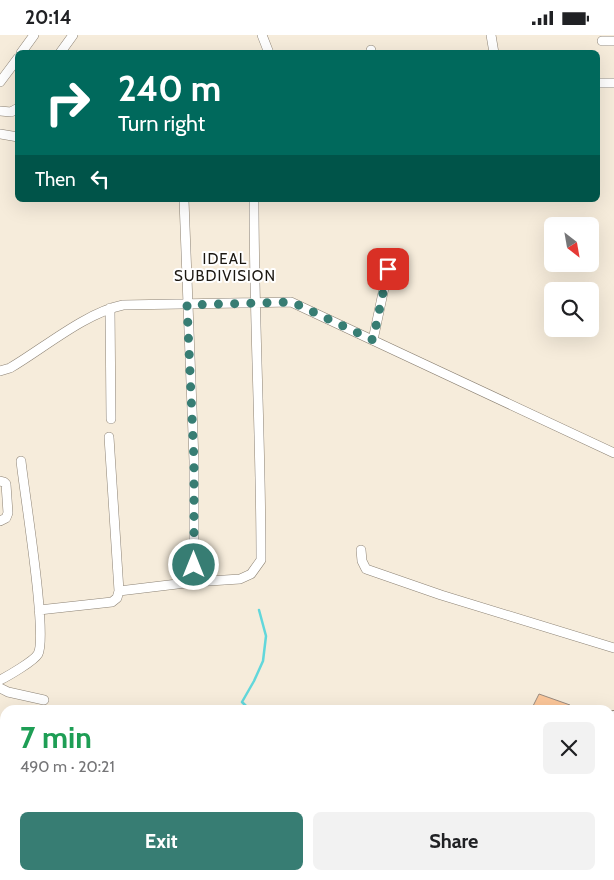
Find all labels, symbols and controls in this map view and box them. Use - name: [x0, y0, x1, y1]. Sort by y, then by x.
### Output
- text: 20:14: [25, 6, 72, 29]
- text: 240 m: [118, 67, 221, 110]
- icon: right: [35, 70, 100, 135]
- text: Turn right: [118, 110, 205, 137]
- icon: left: [86, 165, 114, 193]
- text: Then: [35, 168, 76, 191]
- north arrow: [544, 217, 599, 273]
- map controls: [544, 217, 599, 337]
- pin: [367, 248, 409, 290]
- district label: IDEAL SUBDIVISION: [174, 250, 276, 285]
- icon: arrive: [374, 255, 402, 283]
- button: search: [544, 282, 599, 337]
- position arrow: [167, 538, 219, 590]
- text: 7 min: [20, 719, 92, 756]
- button: close: [543, 722, 595, 774]
- text: 490 m · 20:21: [20, 757, 115, 776]
- button: Exit: [20, 812, 303, 870]
- button: Share: [313, 812, 595, 870]

